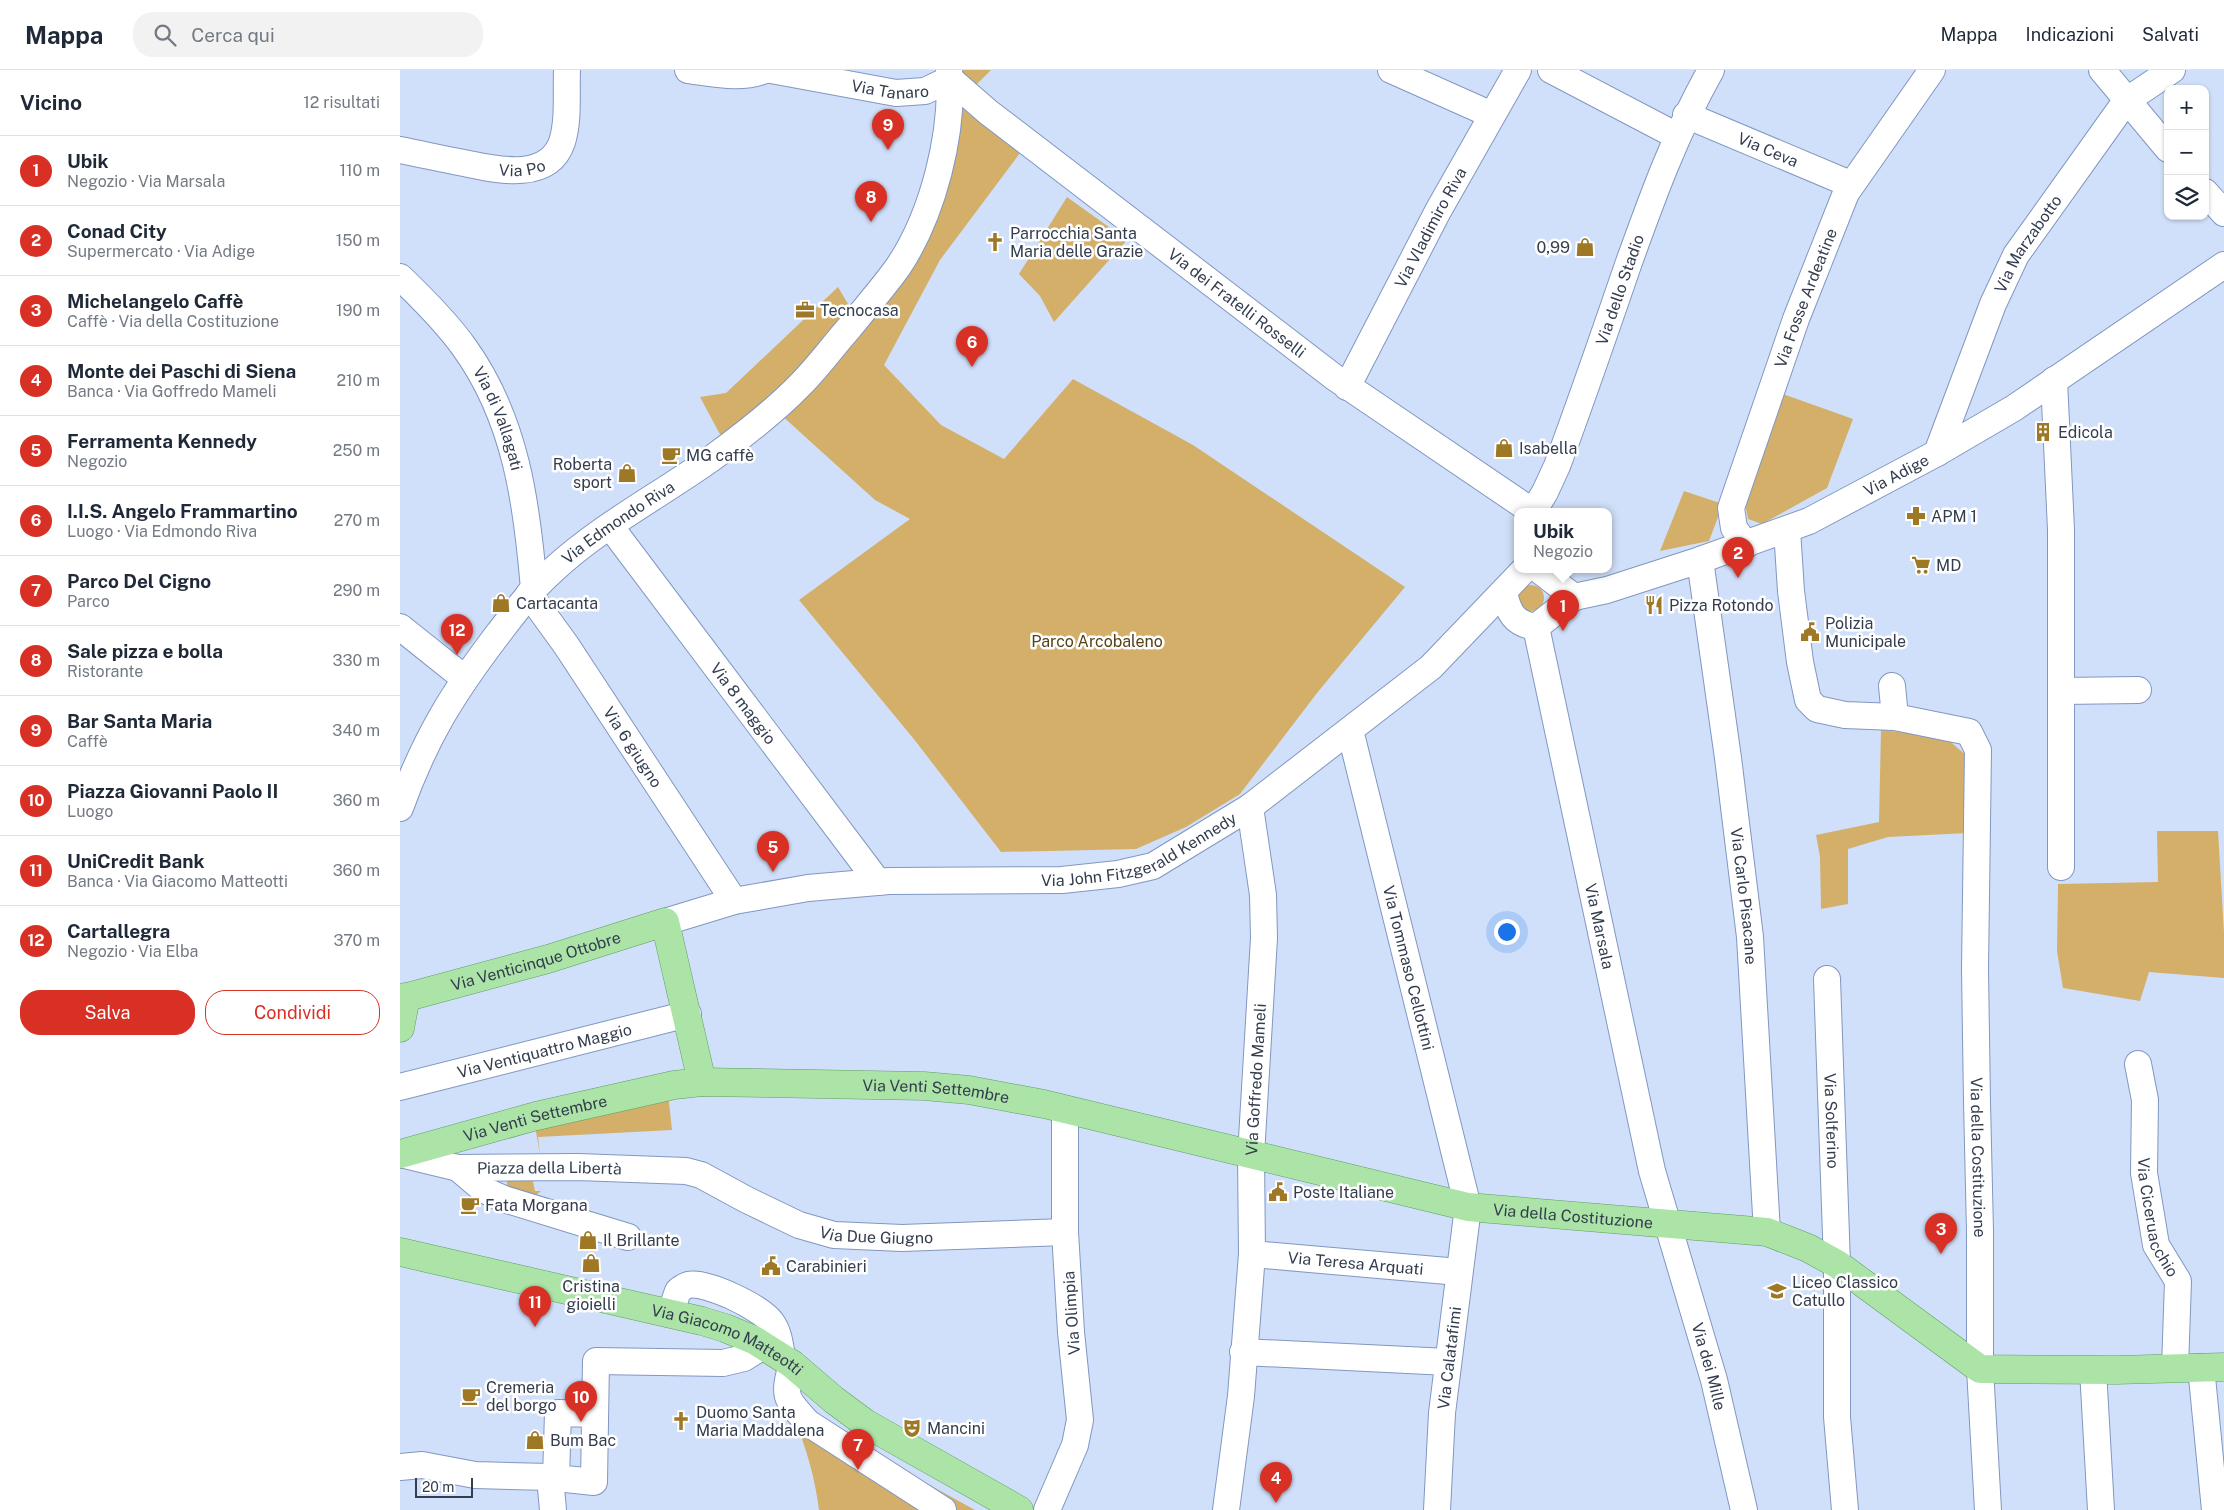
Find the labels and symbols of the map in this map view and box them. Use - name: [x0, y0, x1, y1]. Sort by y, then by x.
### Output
- street label: Via Tanaro: [850, 76, 930, 103]
- pin: 9: [872, 109, 904, 150]
- street label: Via Ceva: [1735, 129, 1801, 171]
- street label: Via Po: [498, 156, 548, 180]
- street label: Via Vladimiro Riva: [1391, 164, 1471, 291]
- pin: 8: [855, 181, 887, 222]
- street label: Via Marzabotto: [1991, 191, 2066, 296]
- place label: Parrocchia Santa Maria delle Grazie: [1010, 224, 1143, 261]
- street label: Via Fosse Ardeatine: [1771, 225, 1841, 370]
- church icon: Parrocchia Santa Maria delle Grazie: [984, 231, 1006, 253]
- street label: Via dello Stadio: [1592, 232, 1648, 348]
- shop icon: 0,99: [1574, 236, 1596, 258]
- place label: 0,99: [1536, 238, 1570, 257]
- street label: Via dei Fratelli Rosselli: [1164, 244, 1309, 362]
- office icon: Tecnocasa: [794, 299, 816, 321]
- place label: Tecnocasa: [820, 301, 899, 320]
- pin: 6: [956, 326, 988, 367]
- street label: Via di Vallagati: [469, 363, 526, 472]
- building icon: Edicola: [2032, 421, 2054, 443]
- place label: Edicola: [2058, 423, 2113, 442]
- shop icon: Isabella: [1493, 437, 1515, 459]
- place label: Isabella: [1519, 439, 1577, 458]
- cafe icon: MG caffè: [660, 444, 682, 466]
- place label: MG caffè: [686, 446, 754, 465]
- street label: Via Adige: [1860, 450, 1932, 500]
- place label: Roberta sport: [553, 455, 612, 492]
- shop icon: Roberta sport: [616, 462, 638, 484]
- street label: Via Edmondo Riva: [558, 477, 678, 568]
- pharmacy icon: APM 1: [1905, 505, 1927, 527]
- place label: APM 1: [1931, 507, 1977, 526]
- pin: 2: [1722, 537, 1754, 578]
- supermarket icon: MD: [1910, 554, 1932, 576]
- place label: MD: [1936, 556, 1961, 575]
- pin: 1: [1547, 590, 1579, 631]
- shop icon: Cartacanta: [490, 592, 512, 614]
- place label: Cartacanta: [516, 594, 598, 613]
- restaurant icon: Pizza Rotondo: [1643, 594, 1665, 616]
- place label: Pizza Rotondo: [1669, 596, 1774, 615]
- pin: 12: [441, 614, 473, 655]
- place label: Polizia Municipale: [1825, 614, 1906, 651]
- public building icon: Polizia Municipale: [1799, 621, 1821, 643]
- park label: Parco Arcobaleno: [1031, 632, 1163, 651]
- street label: Via 8 maggio: [706, 659, 780, 748]
- street label: Via 6 giugno: [599, 703, 666, 791]
- street label: Via John Fitzgerald Kennedy: [1041, 808, 1240, 890]
- street label: Via Carlo Pisacane: [1727, 827, 1761, 965]
- pin: 5: [757, 831, 789, 872]
- street label: Via Marsala: [1581, 882, 1618, 971]
- street label: Via Tommaso Cellottini: [1379, 884, 1438, 1052]
- your location: [1494, 919, 1520, 945]
- street label: Via Venticinque Ottobre: [449, 928, 623, 995]
- street label: Via Goffredo Mameli: [1242, 1003, 1270, 1156]
- street label: Via Ventiquattro Maggio: [455, 1020, 634, 1082]
- street label: Via Solferino: [1820, 1073, 1843, 1169]
- street label: Via Venti Settembre: [862, 1076, 1011, 1107]
- street label: Via della Costituzione: [1967, 1077, 1989, 1238]
- street label: Via Venti Settembre: [461, 1091, 609, 1146]
- street label: Via Ciceruacchio: [2134, 1157, 2182, 1280]
- street label: Piazza della Libertà: [477, 1158, 622, 1179]
- public building icon: Poste Italiane: [1267, 1181, 1289, 1203]
- place label: Poste Italiane: [1293, 1183, 1394, 1202]
- cafe icon: Fata Morgana: [459, 1194, 481, 1216]
- place label: Fata Morgana: [485, 1196, 587, 1215]
- street label: Via della Costituzione: [1492, 1200, 1654, 1232]
- pin: 3: [1925, 1213, 1957, 1254]
- street label: Via Due Giugno: [817, 1222, 934, 1248]
- shop icon: Il Brillante: [577, 1229, 599, 1251]
- place label: Il Brillante: [603, 1231, 680, 1250]
- street label: Via Teresa Arquati: [1287, 1248, 1424, 1279]
- shop icon: Cristina gioielli: [580, 1252, 602, 1274]
- public building icon: Carabinieri: [760, 1255, 782, 1277]
- place label: Carabinieri: [786, 1257, 867, 1276]
- street label: Via Olimpia: [1059, 1270, 1084, 1356]
- place label: Liceo Classico Catullo: [1792, 1273, 1898, 1310]
- place label: Cristina gioielli: [562, 1277, 620, 1314]
- school or university icon: Liceo Classico Catullo: [1766, 1280, 1788, 1302]
- pin: 11: [519, 1286, 551, 1327]
- street label: Via Giacomo Matteotti: [649, 1301, 807, 1379]
- street label: Via Calatafimi: [1434, 1306, 1465, 1411]
- street label: Via dei Mille: [1688, 1321, 1730, 1412]
- place label: Cremeria del borgo: [486, 1378, 557, 1415]
- pin: 10: [565, 1381, 597, 1422]
- cafe icon: Cremeria del borgo: [460, 1385, 482, 1407]
- place label: Duomo Santa Maria Maddalena: [696, 1403, 824, 1440]
- church icon: Duomo Santa Maria Maddalena: [670, 1410, 692, 1432]
- theatre icon: Mancini: [901, 1417, 923, 1439]
- place label: Mancini: [927, 1419, 985, 1438]
- shop icon: Bum Bac: [524, 1429, 546, 1451]
- pin: 7: [842, 1429, 874, 1470]
- place label: Bum Bac: [550, 1431, 616, 1450]
- pin: 4: [1260, 1462, 1292, 1503]
- scale bar: [415, 1475, 472, 1498]

